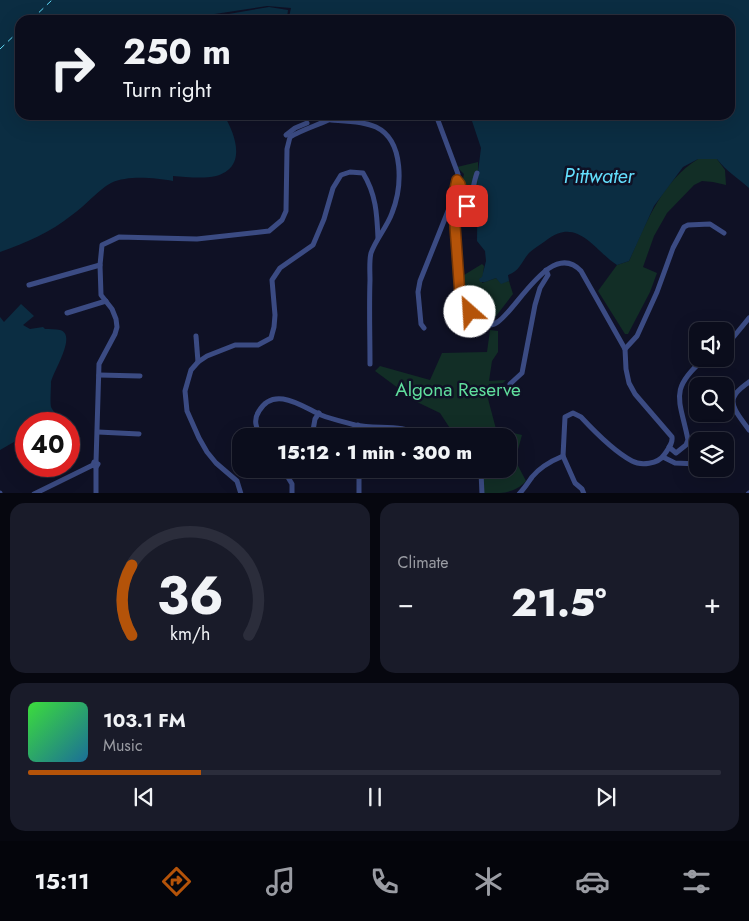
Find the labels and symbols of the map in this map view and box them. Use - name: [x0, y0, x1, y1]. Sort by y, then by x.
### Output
- water label: Pittwater: [564, 162, 636, 191]
- pin: [446, 185, 488, 227]
- position arrow: [443, 285, 495, 337]
- park label: Algona Reserve: [395, 376, 521, 403]
- speed limit sign: 40: [15, 412, 80, 477]

